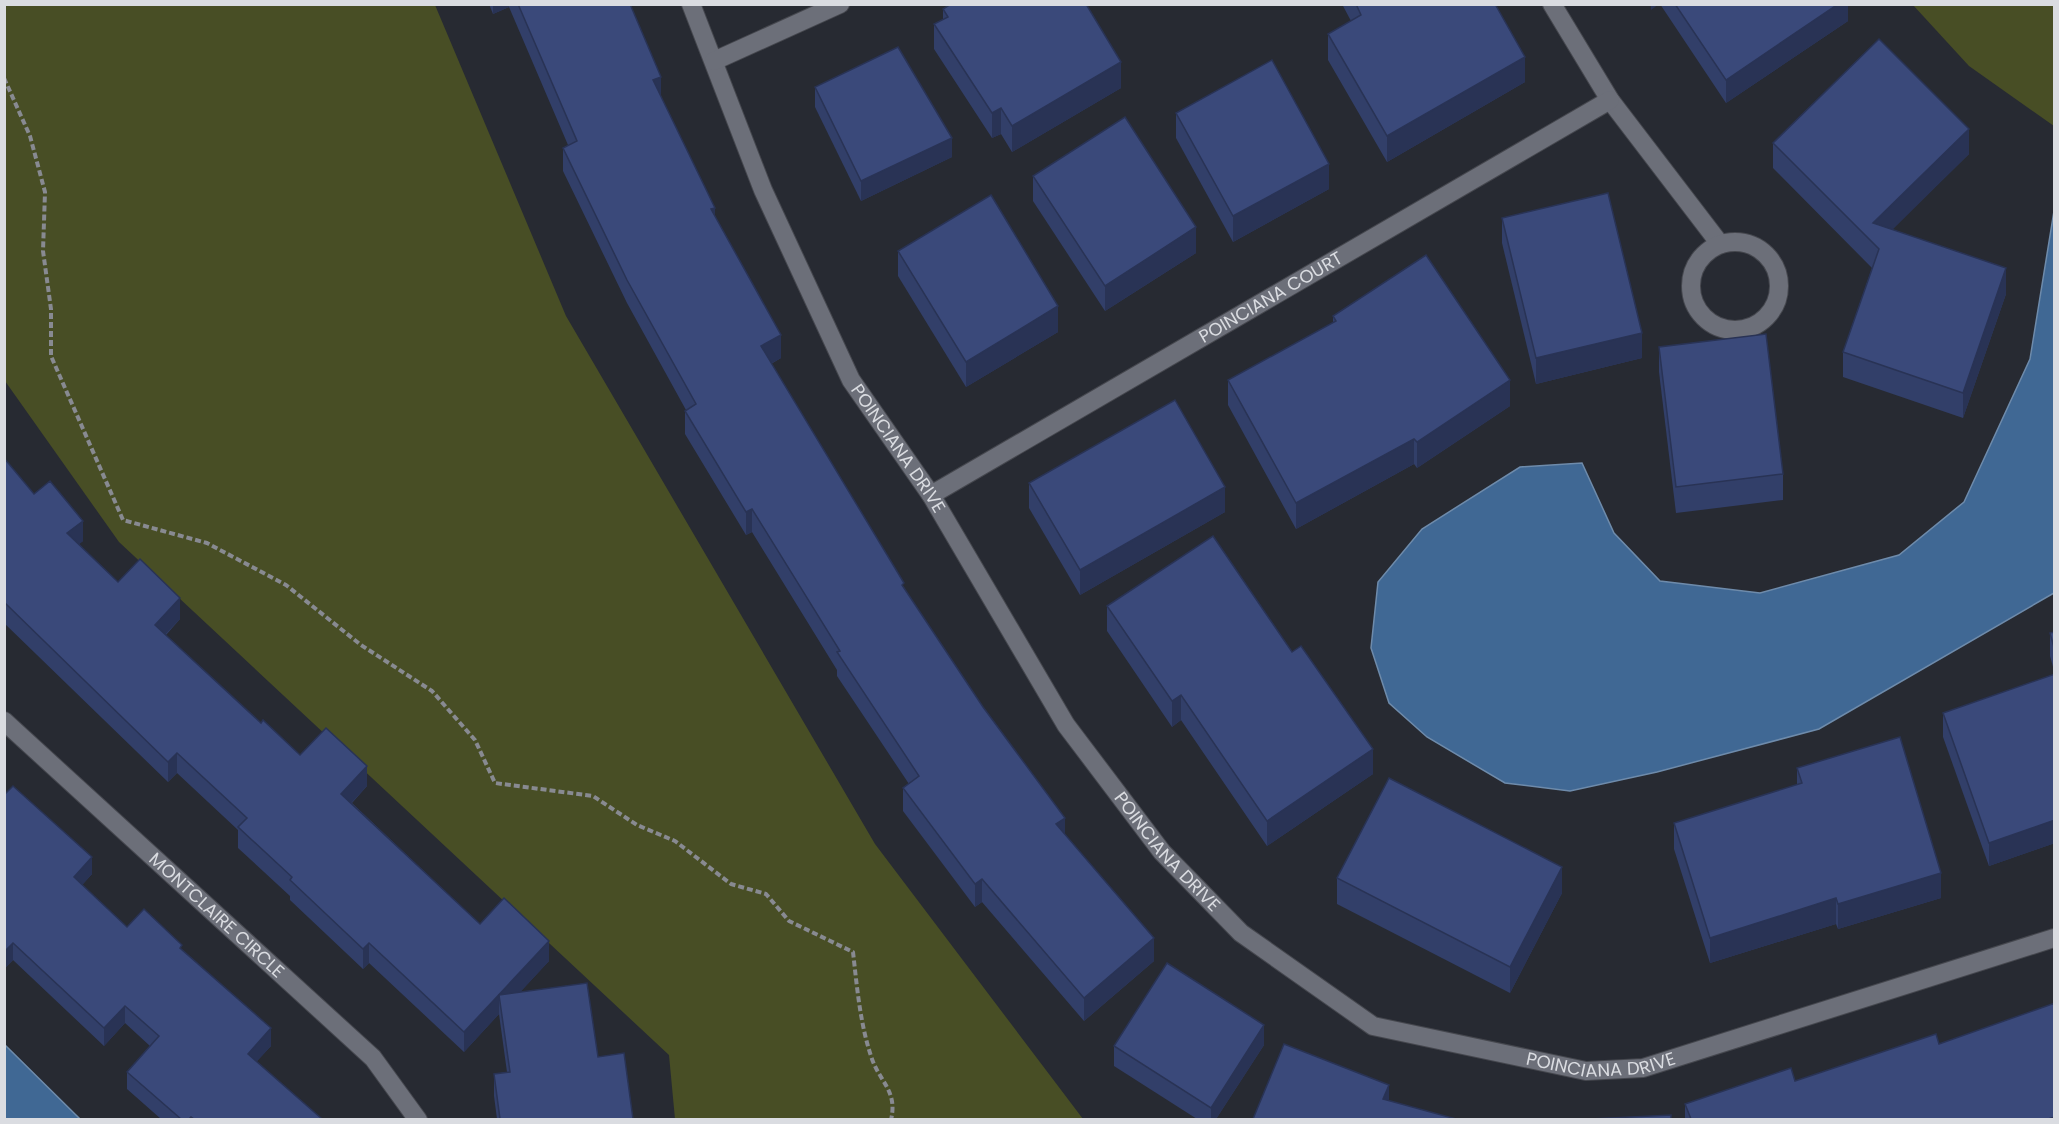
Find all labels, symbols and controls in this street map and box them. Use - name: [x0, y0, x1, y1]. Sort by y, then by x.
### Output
- street label: POINCIANA COURT: [1194, 245, 1347, 349]
- street label: POINCIANA DRIVE: [845, 379, 952, 517]
- street label: POINCIANA DRIVE: [1109, 786, 1226, 917]
- street label: MONTCLAIRE CIRCLE: [144, 846, 290, 983]
- street label: POINCIANA DRIVE: [1524, 1046, 1678, 1083]

